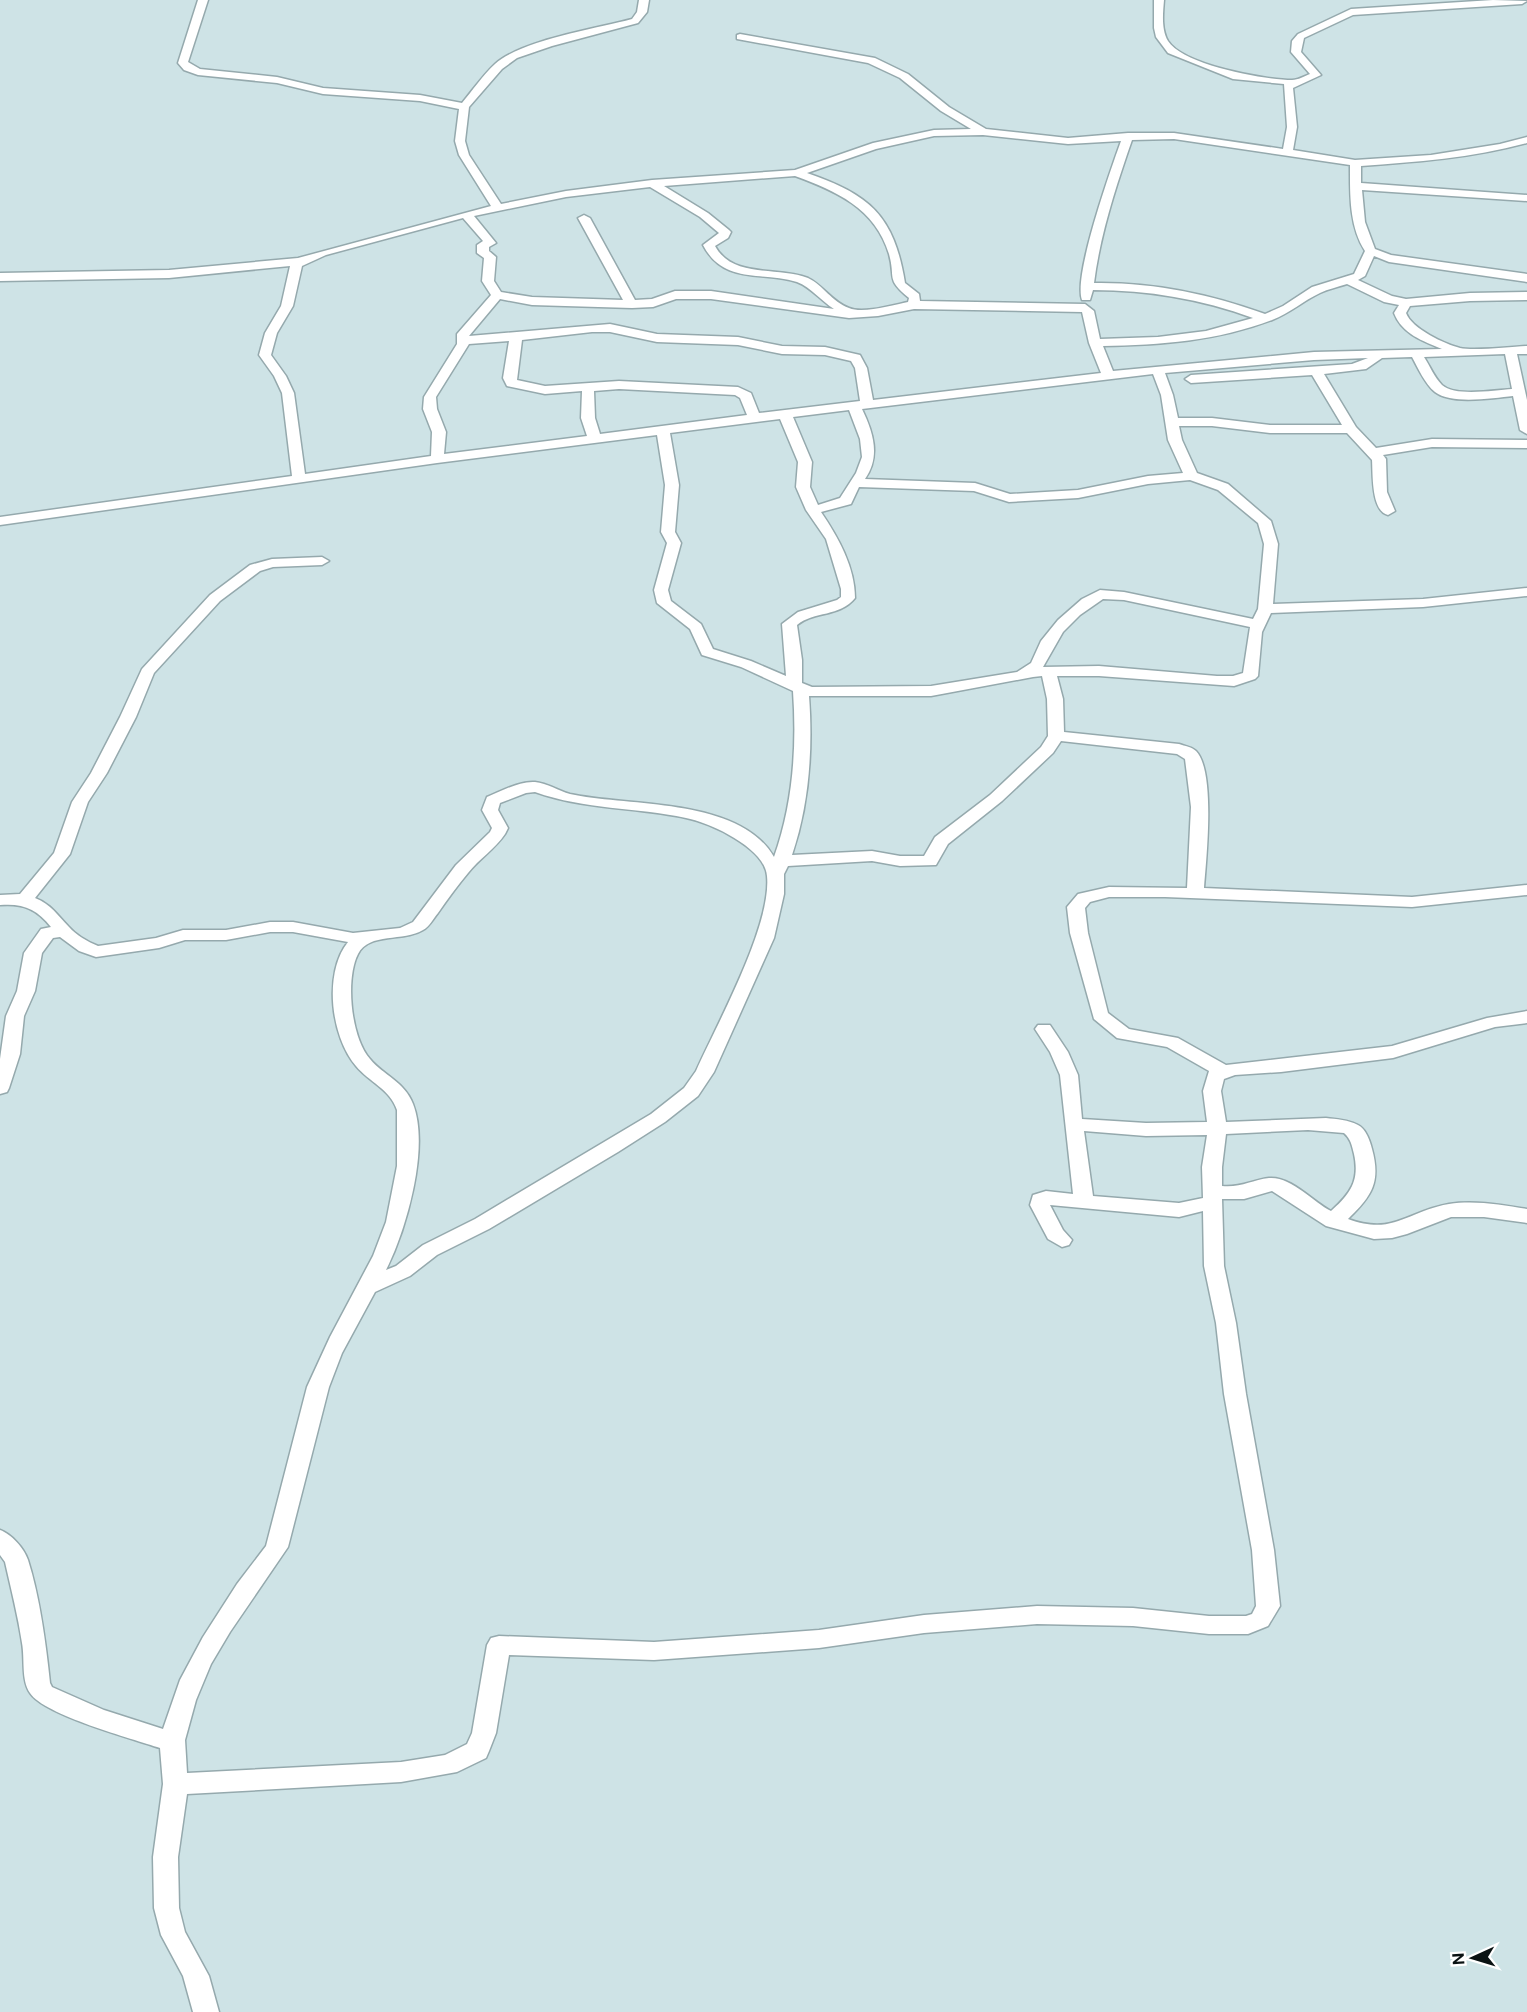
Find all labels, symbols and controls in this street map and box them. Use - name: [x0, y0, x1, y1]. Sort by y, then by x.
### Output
- north arrow: [1443, 1928, 1503, 1988]
- text: N: [1449, 1952, 1468, 1966]

